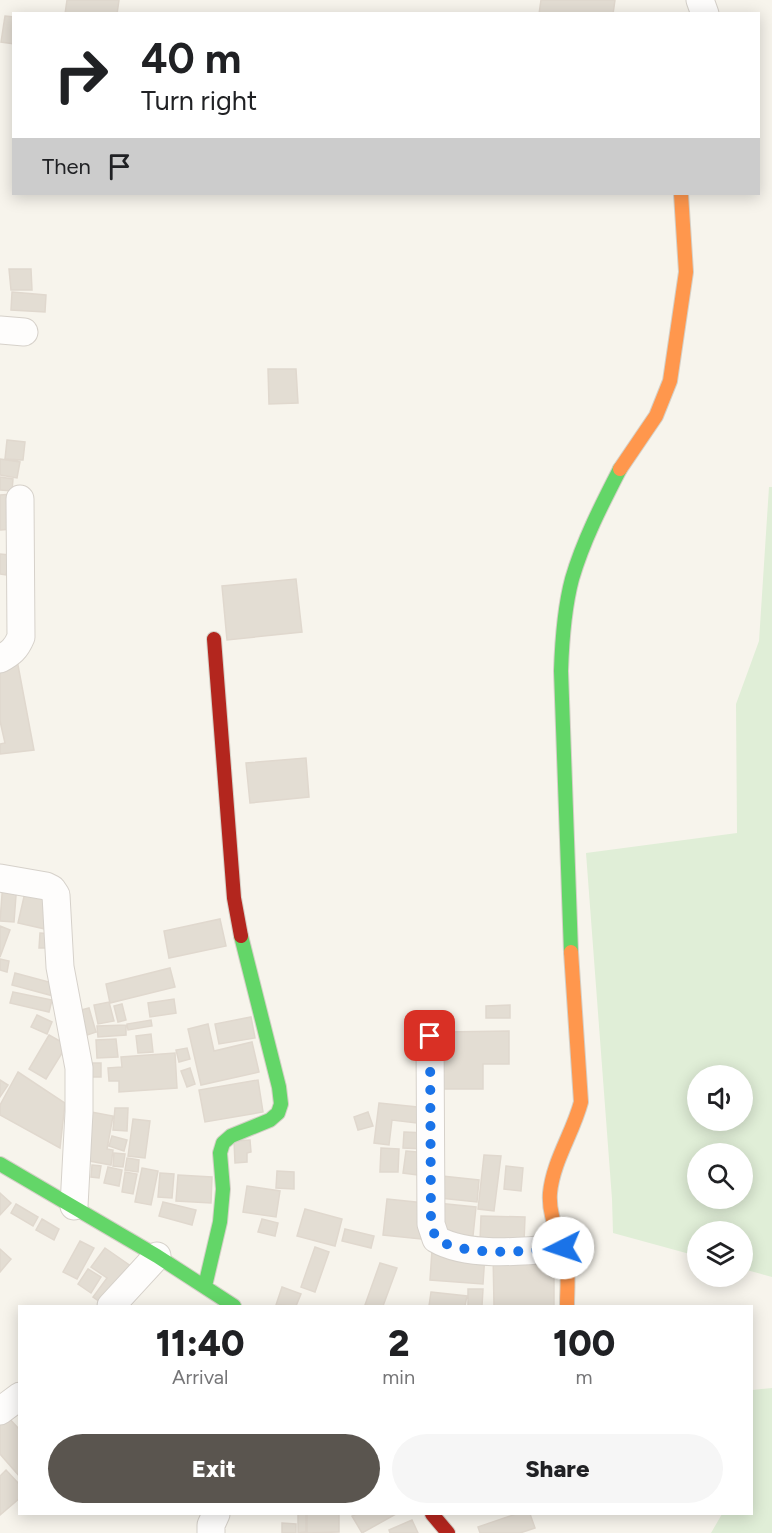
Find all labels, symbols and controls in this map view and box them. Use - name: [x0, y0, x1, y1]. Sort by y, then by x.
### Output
- text: 40 m: [141, 33, 241, 84]
- icon: right: [42, 36, 120, 114]
- text: Turn right: [141, 84, 257, 117]
- icon: arrive: [103, 150, 136, 183]
- text: Then: [42, 153, 91, 180]
- pin: [404, 1010, 455, 1061]
- icon: arrive: [413, 1019, 446, 1052]
- map controls: [687, 1065, 753, 1287]
- button: sound: [687, 1065, 753, 1131]
- button: search: [687, 1143, 753, 1209]
- position arrow: [531, 1216, 595, 1280]
- button: layers: [687, 1221, 753, 1287]
- text: 11:40: [156, 1322, 245, 1365]
- text: 2: [388, 1322, 409, 1365]
- text: 100: [553, 1322, 615, 1365]
- text: Arrival: [172, 1365, 228, 1389]
- text: min: [382, 1365, 415, 1389]
- text: m: [576, 1365, 593, 1389]
- button: Exit: [48, 1434, 380, 1503]
- button: Share: [392, 1434, 723, 1503]

